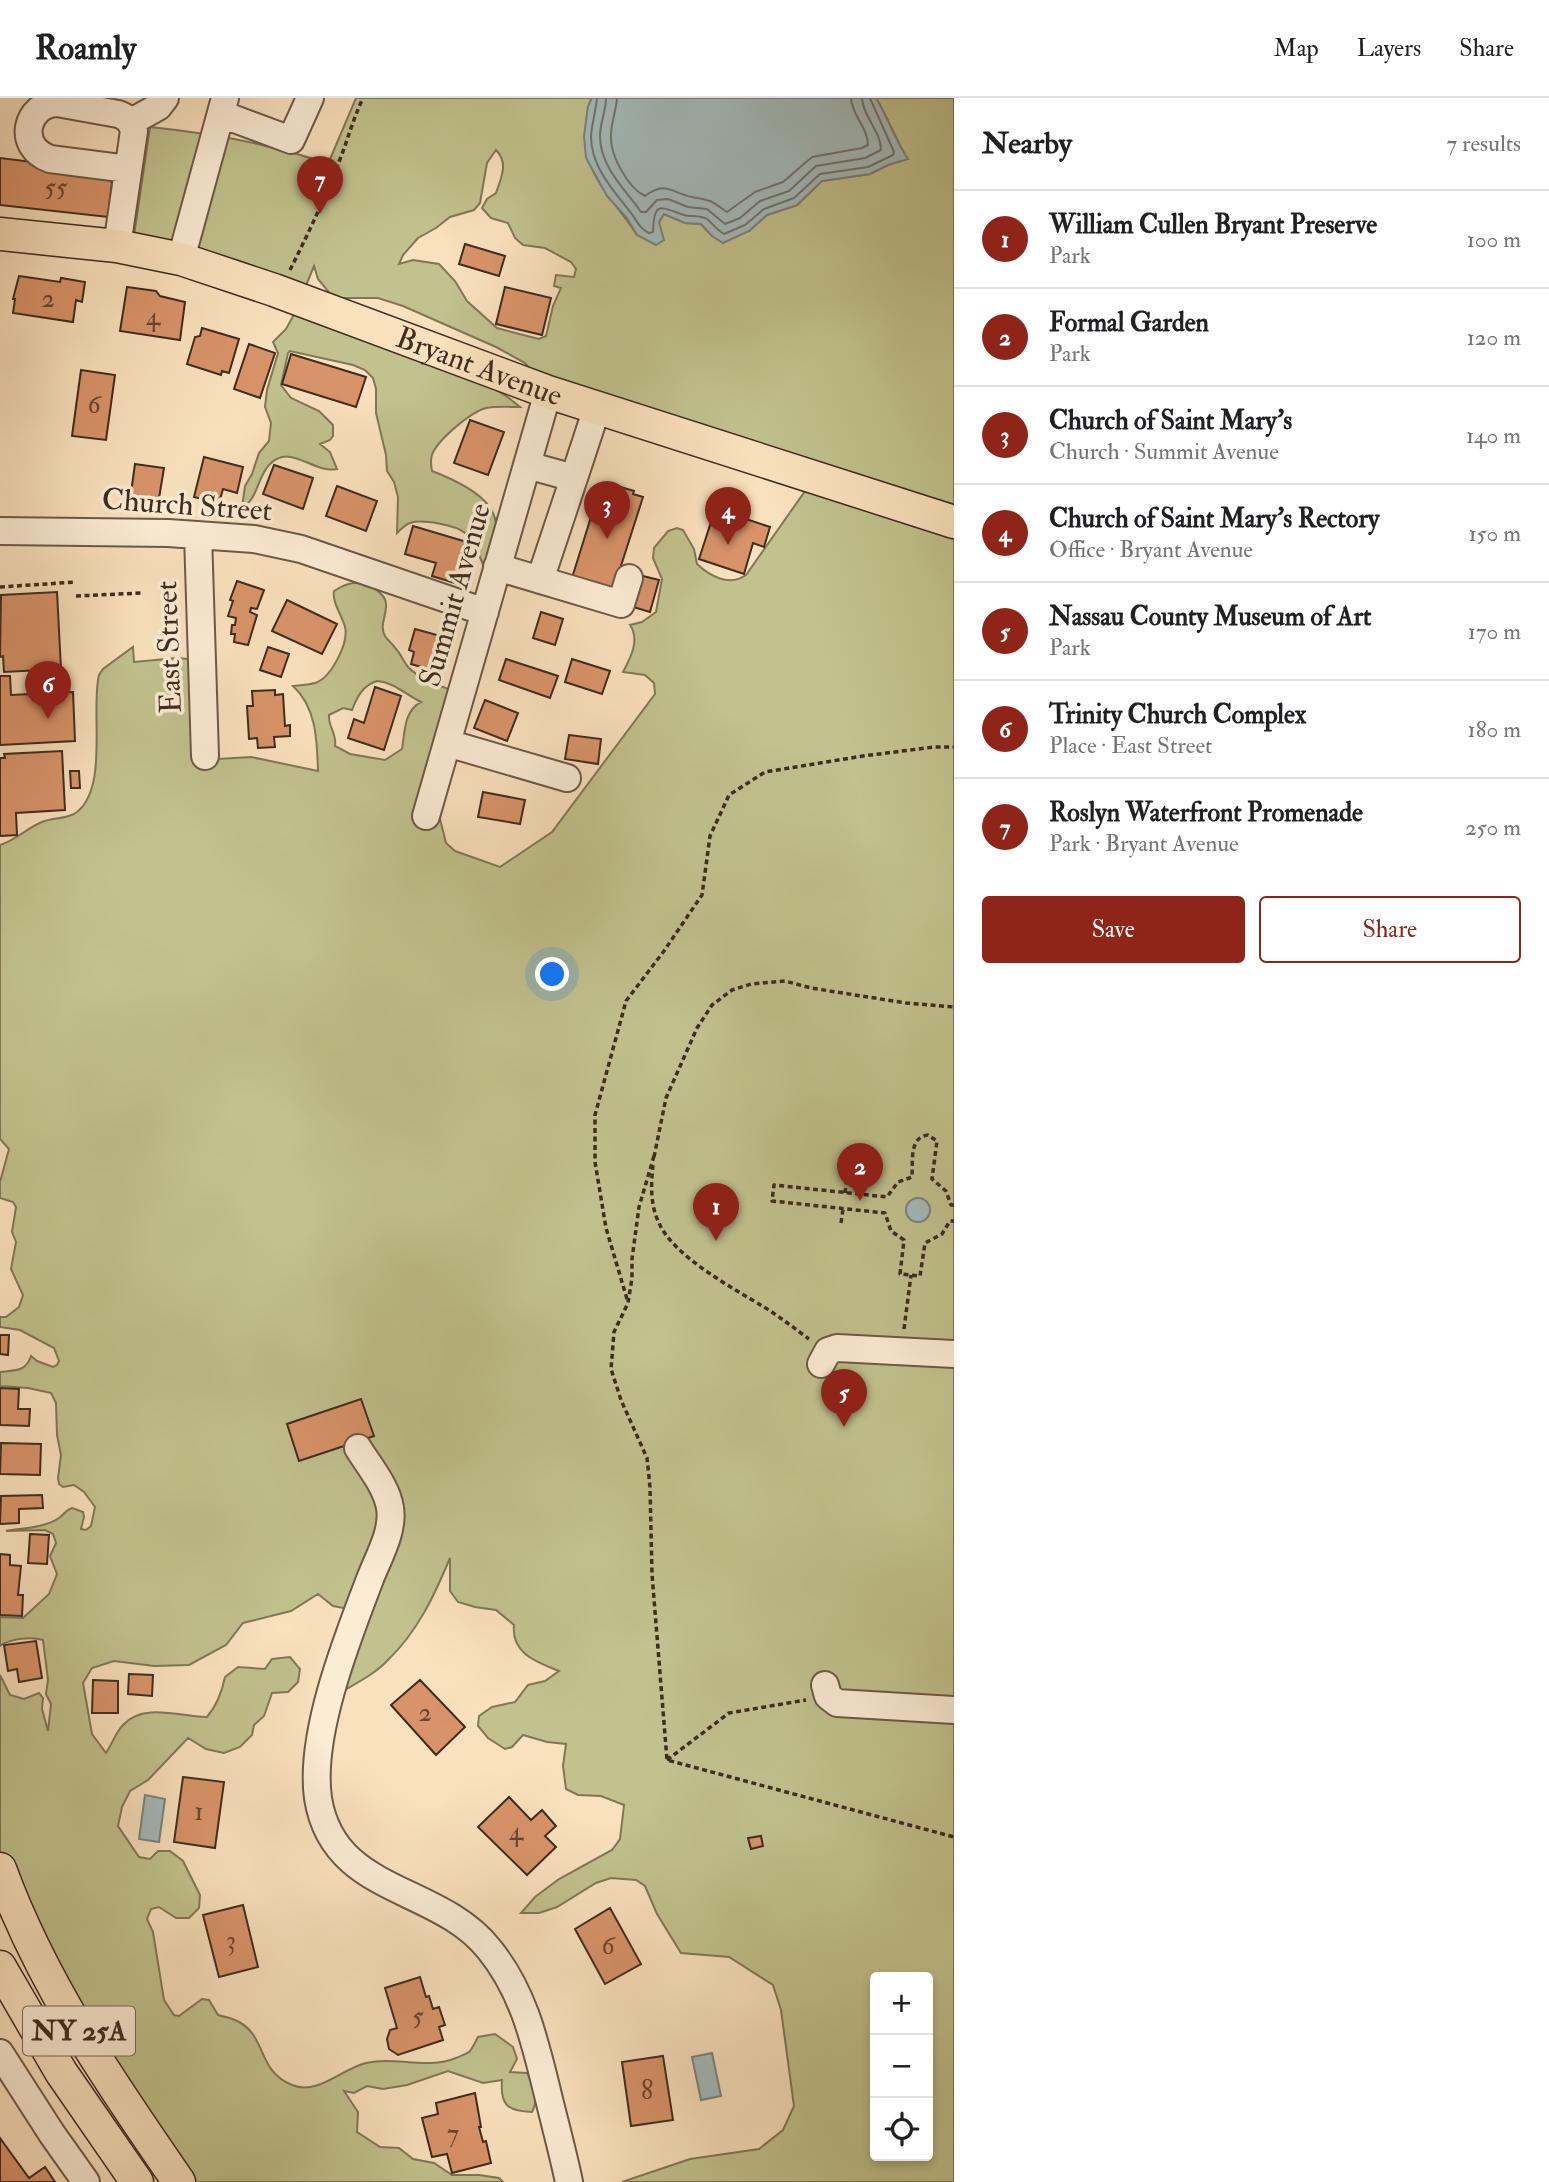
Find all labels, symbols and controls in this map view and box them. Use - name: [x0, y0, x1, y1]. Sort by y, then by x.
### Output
- text: Roamly: [35, 28, 136, 69]
- text: Map: [1274, 33, 1319, 64]
- text: Layers: [1357, 33, 1421, 64]
- text: Share: [1459, 33, 1514, 64]
- text: Nearby: [982, 125, 1072, 162]
- text: 7 results: [1447, 129, 1521, 158]
- pin: 7: [297, 156, 343, 214]
- house number: 55: [45, 172, 68, 204]
- text: William Cullen Bryant Preserve: [1049, 209, 1377, 241]
- text: 1: [1001, 225, 1009, 254]
- text: 100 m: [1467, 225, 1521, 254]
- text: Park: [1049, 241, 1091, 270]
- house number: 2: [41, 283, 55, 315]
- house number: 4: [146, 301, 161, 333]
- text: Formal Garden: [1049, 307, 1209, 339]
- street label: Bryant Avenue: [391, 319, 567, 414]
- text: 2: [999, 323, 1011, 352]
- text: 120 m: [1467, 323, 1521, 352]
- text: Park: [1049, 339, 1091, 368]
- house number: 6: [87, 389, 102, 421]
- text: Church of Saint Mary's: [1049, 405, 1292, 437]
- text: 3: [1001, 421, 1009, 450]
- text: 140 m: [1466, 421, 1521, 450]
- text: Church · Summit Avenue: [1049, 437, 1279, 466]
- street label: Church Street: [101, 481, 274, 529]
- pin: 3: [584, 481, 630, 539]
- pin: 4: [705, 487, 751, 545]
- street label: Summit Avenue: [411, 499, 499, 691]
- text: Church of Saint Mary's Rectory: [1049, 503, 1380, 535]
- text: 4: [999, 519, 1011, 548]
- text: 150 m: [1468, 519, 1521, 548]
- text: Office · Bryant Avenue: [1049, 535, 1253, 564]
- street label: East Street: [148, 580, 190, 714]
- text: Nassau County Museum of Art: [1049, 601, 1372, 633]
- text: 5: [1000, 617, 1010, 646]
- text: 170 m: [1468, 617, 1521, 646]
- text: Park: [1049, 633, 1091, 662]
- pin: 6: [25, 661, 71, 719]
- text: Trinity Church Complex: [1049, 699, 1306, 731]
- text: 6: [999, 715, 1011, 744]
- text: 180 m: [1468, 715, 1521, 744]
- text: Place · East Street: [1049, 731, 1213, 760]
- text: Roslyn Waterfront Promenade: [1049, 797, 1363, 829]
- text: 7: [1000, 813, 1010, 842]
- text: 250 m: [1465, 813, 1521, 842]
- text: Park · Bryant Avenue: [1049, 829, 1239, 858]
- button: Save: [982, 896, 1245, 963]
- button: Share: [1259, 896, 1521, 963]
- your location: [535, 957, 569, 991]
- pin: 2: [837, 1143, 883, 1201]
- pin: 1: [693, 1183, 739, 1241]
- pin: 5: [821, 1369, 867, 1427]
- house number: 2: [418, 1697, 432, 1729]
- house number: 1: [194, 1796, 204, 1828]
- house number: 4: [509, 1816, 524, 1848]
- house number: 3: [226, 1925, 236, 1957]
- house number: 6: [601, 1930, 616, 1962]
- map controls: [870, 1972, 933, 2161]
- button: +: [870, 1972, 933, 2035]
- house number: 5: [412, 2001, 424, 2033]
- road number: NY 25A: [23, 2007, 135, 2056]
- button: −: [870, 2035, 933, 2098]
- house number: 8: [641, 2075, 653, 2107]
- button: locate: [870, 2098, 933, 2161]
- house number: 7: [447, 2118, 459, 2150]

